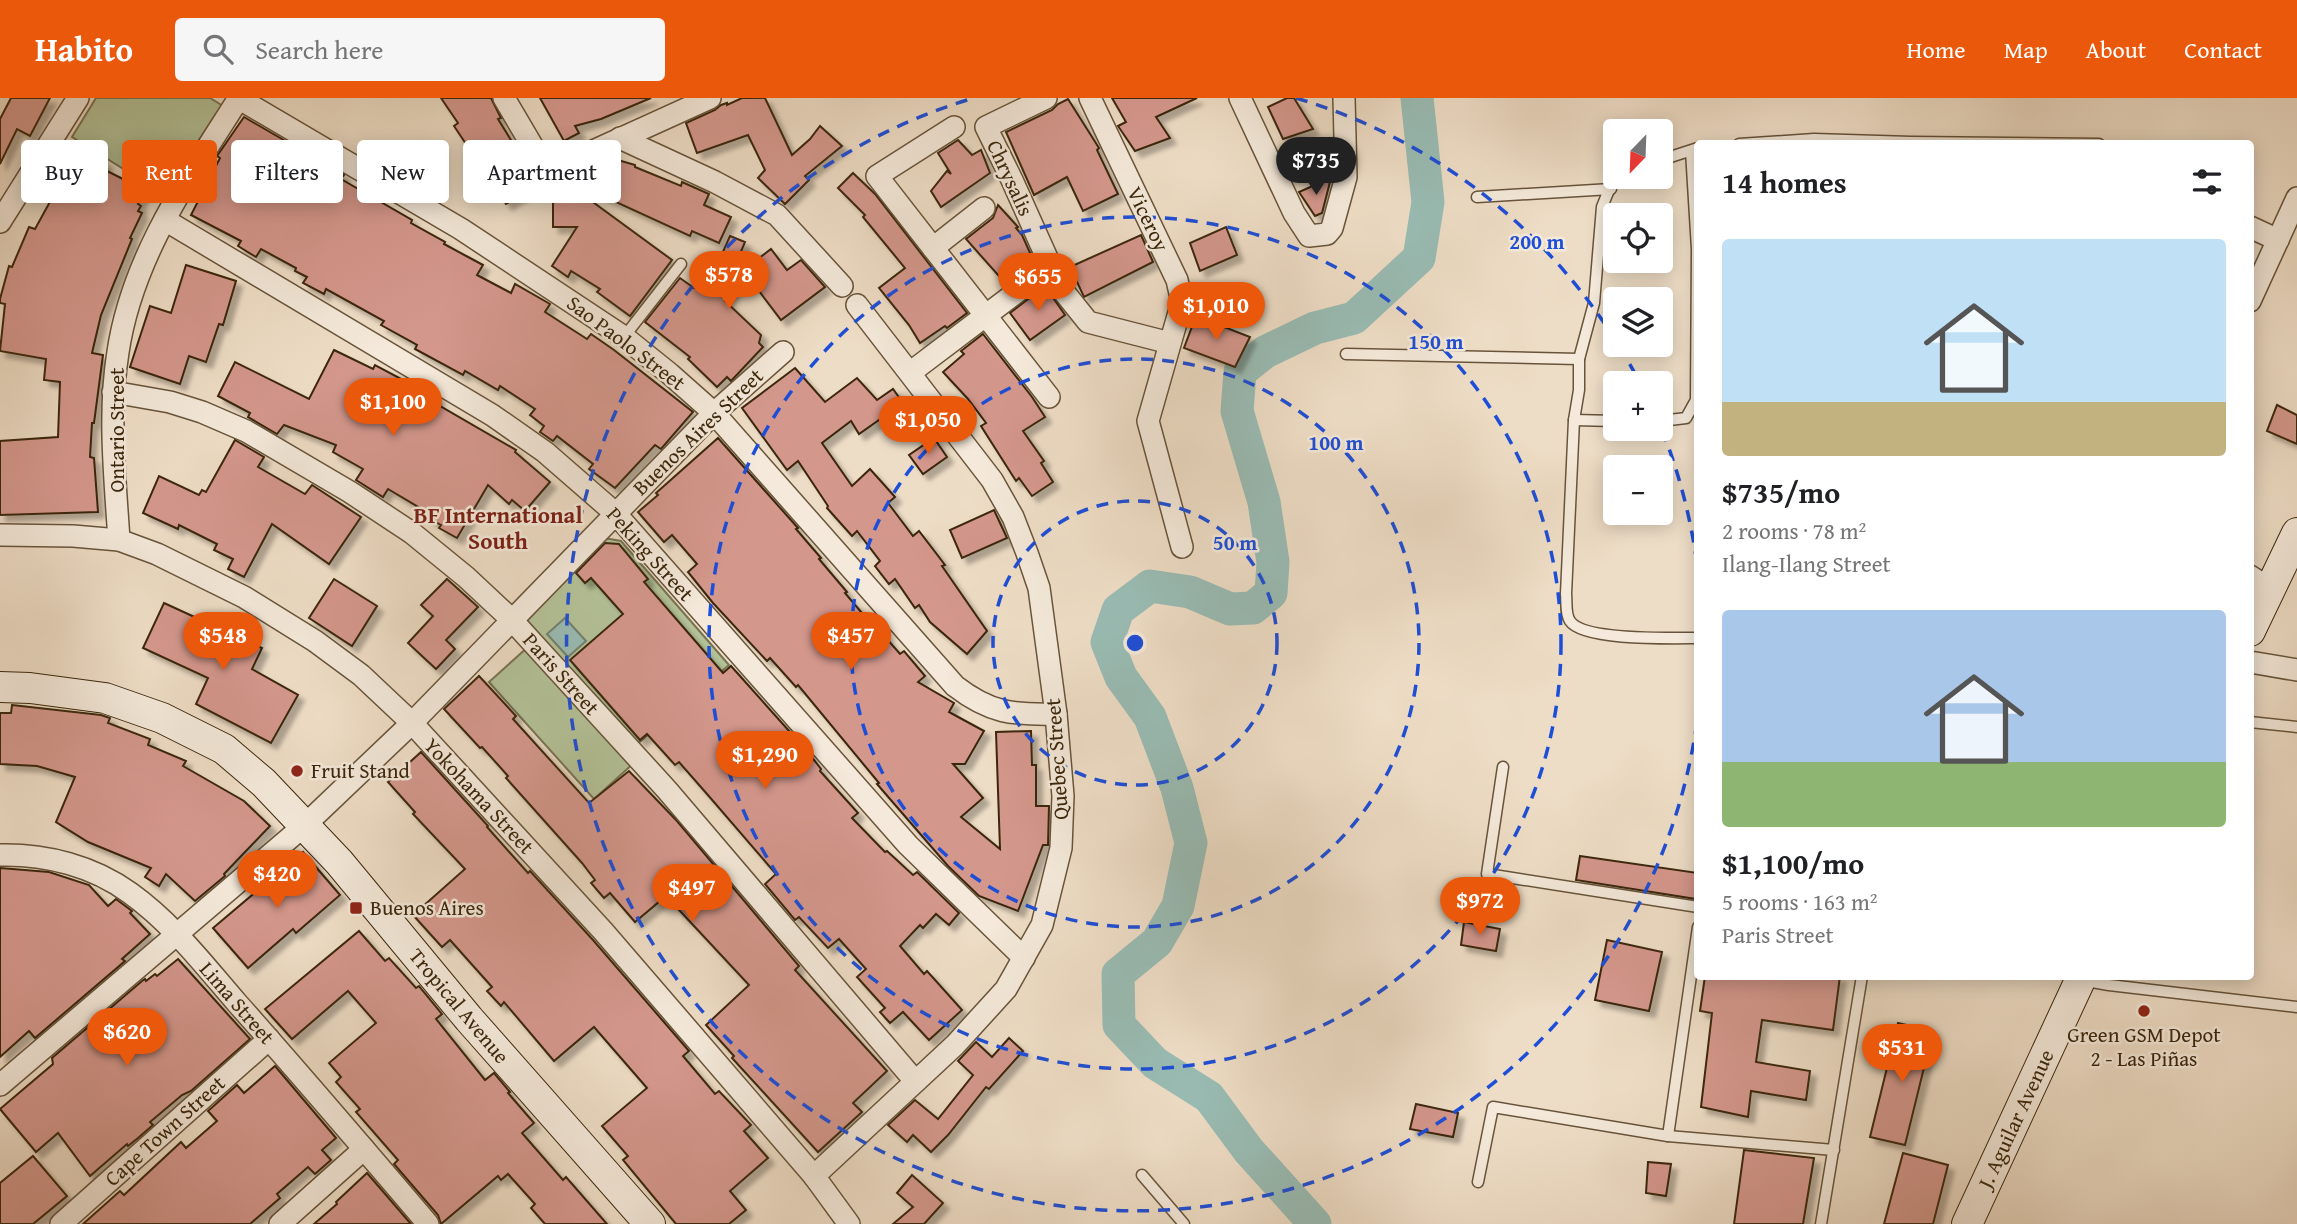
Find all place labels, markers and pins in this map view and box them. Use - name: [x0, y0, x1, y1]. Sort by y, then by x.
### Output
- pin: $735: [1275, 138, 1357, 197]
- pin: $578: [688, 252, 770, 311]
- pin: $655: [997, 254, 1079, 313]
- pin: $1,010: [1159, 282, 1273, 342]
- pin: $1,100: [336, 378, 450, 438]
- pin: $1,050: [871, 396, 985, 456]
- pin: $548: [182, 612, 264, 672]
- pin: $457: [810, 612, 892, 672]
- centre of rings: [1123, 631, 1147, 655]
- pin: $1,290: [708, 732, 822, 791]
- place label: Fruit Stand: [311, 755, 411, 786]
- marker: Fruit Stand: [289, 763, 305, 779]
- pin: $420: [236, 850, 318, 910]
- pin: $497: [651, 864, 733, 924]
- pin: $972: [1439, 878, 1521, 937]
- place label: Buenos Aires: [370, 892, 484, 923]
- marker: Buenos Aires: [348, 900, 364, 916]
- marker: Green GSM Depot 2 - Las Piñas: [2136, 1003, 2152, 1019]
- pin: $620: [86, 1009, 168, 1068]
- place label: Green GSM Depot 2 - Las Piñas: [2067, 1019, 2221, 1074]
- pin: $531: [1861, 1024, 1943, 1084]

